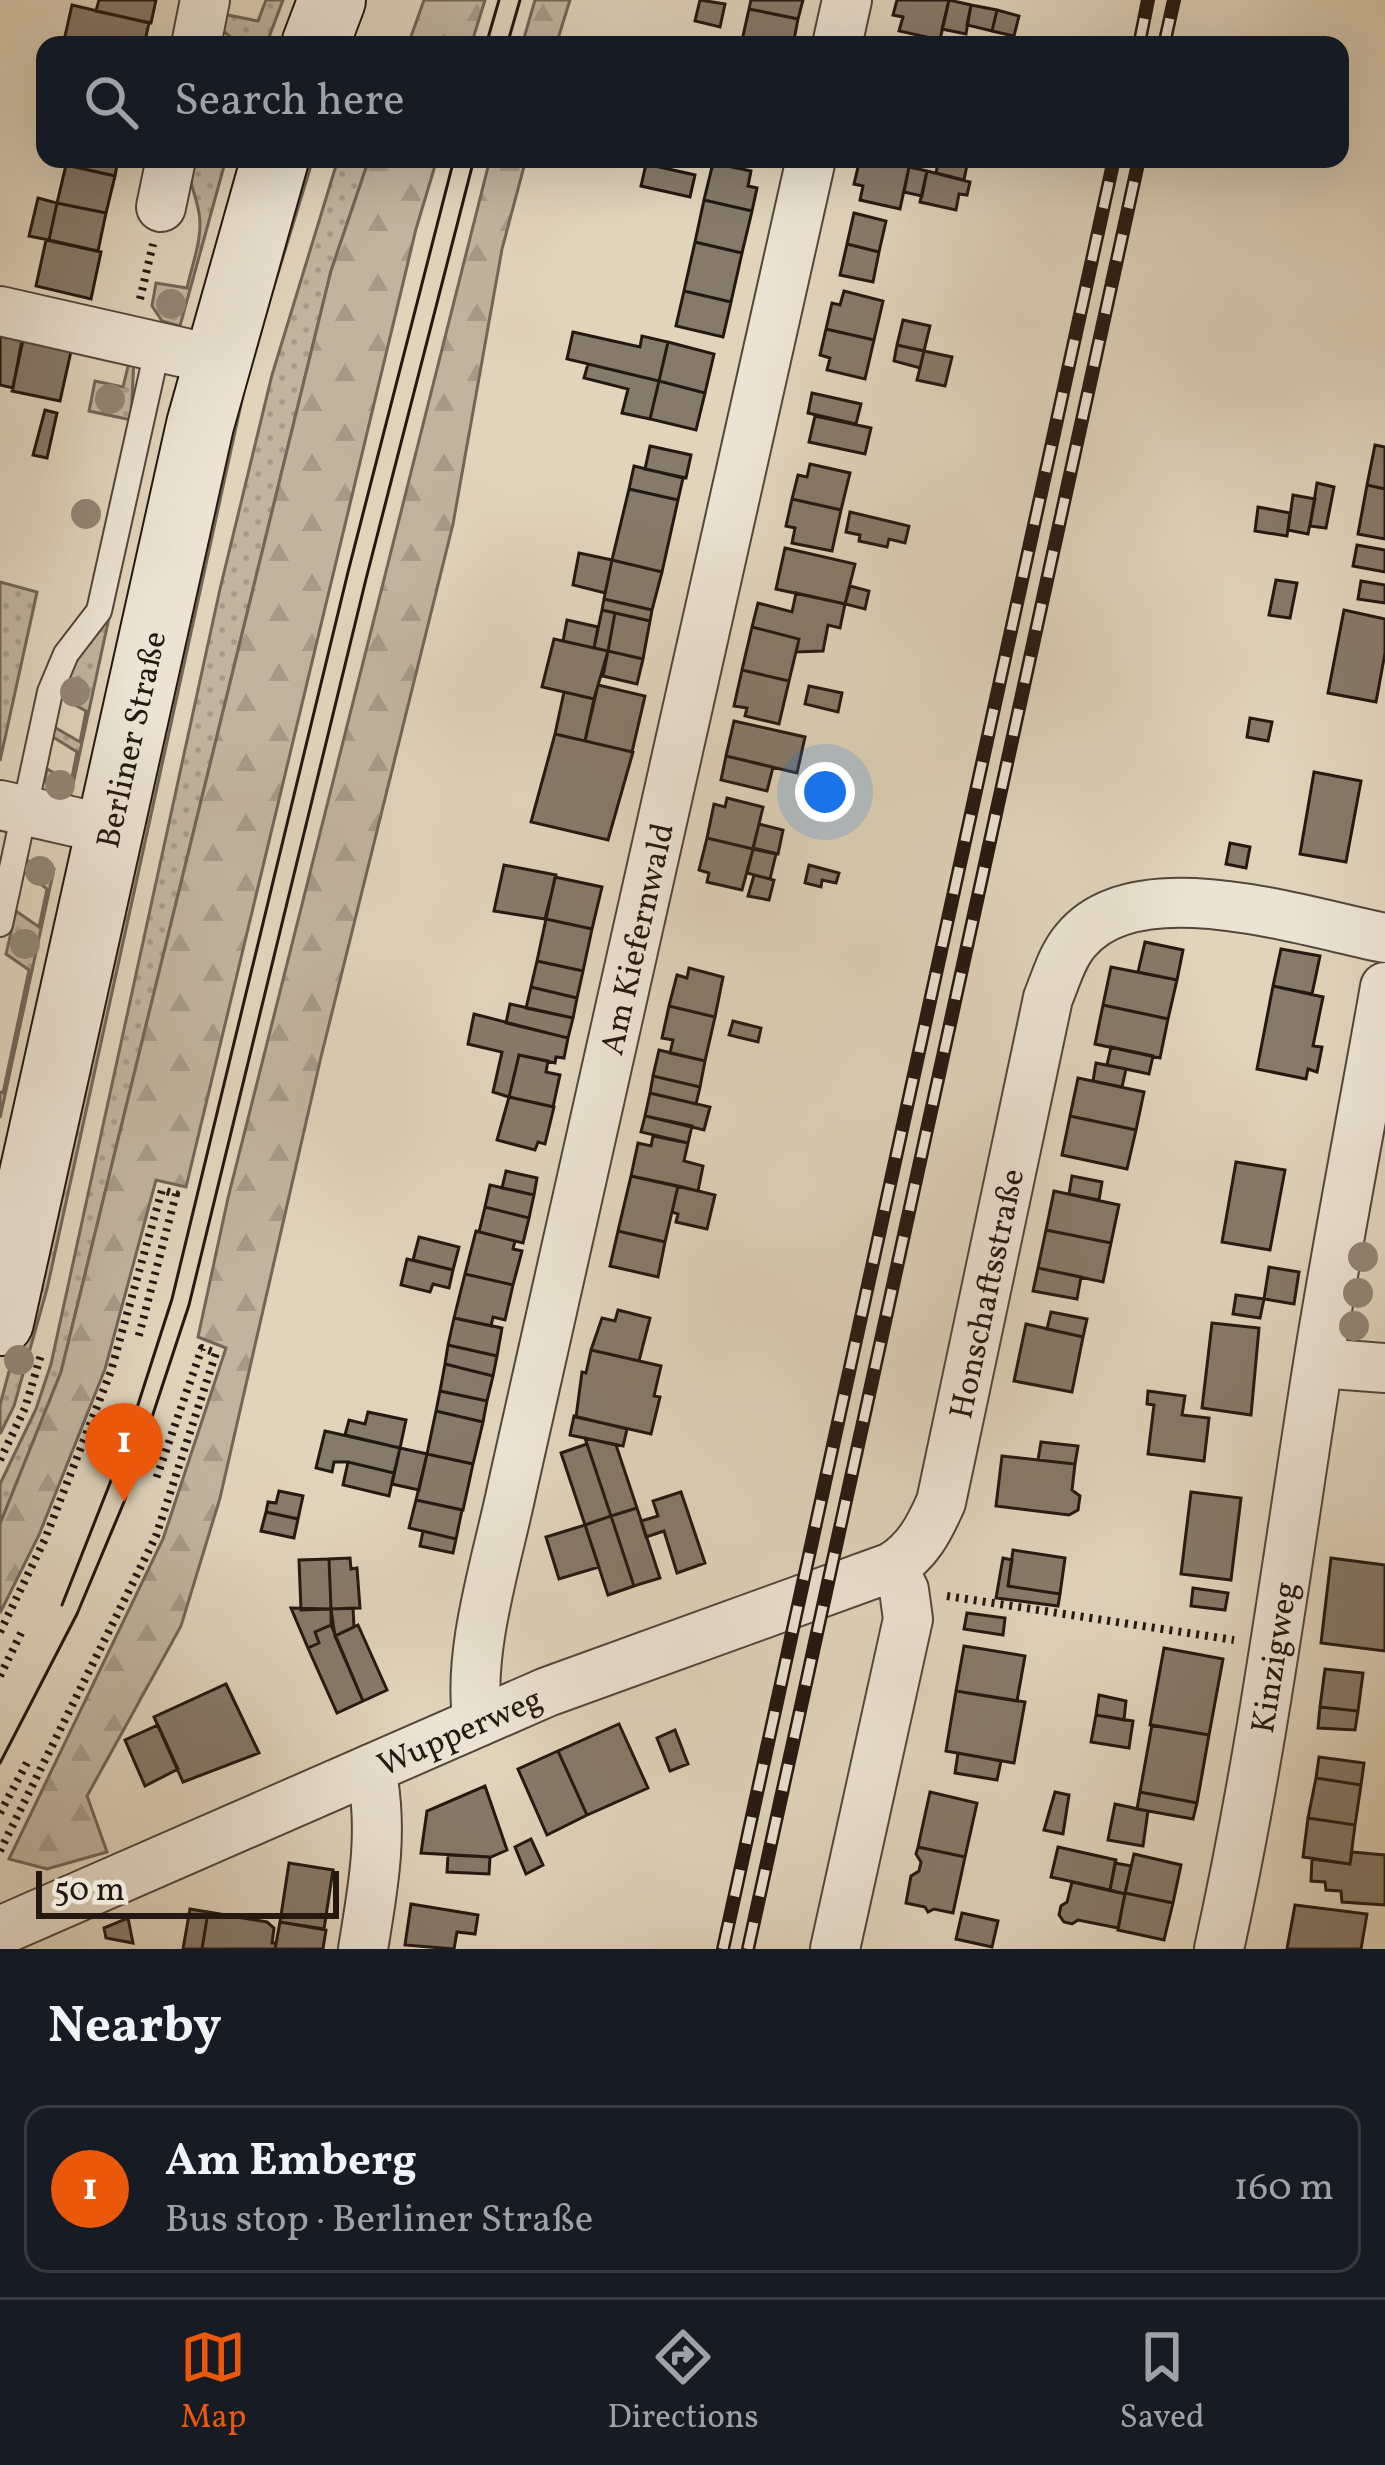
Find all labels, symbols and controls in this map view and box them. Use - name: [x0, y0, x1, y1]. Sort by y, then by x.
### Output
- search box: [36, 36, 1349, 168]
- icon: search: [78, 69, 144, 135]
- text: Search here: [174, 71, 405, 134]
- street label: Berliner Straße: [87, 627, 180, 853]
- your location: [795, 762, 855, 822]
- street label: Am Kiefernwald: [591, 819, 688, 1060]
- street label: Honschaftsstraße: [940, 1165, 1038, 1423]
- pin: 1: [85, 1403, 163, 1502]
- street label: Kinzigweg: [1242, 1579, 1311, 1737]
- street label: Wupperweg: [371, 1678, 550, 1790]
- scale bar: [36, 1865, 339, 1918]
- text: 50 m: [54, 1869, 125, 1915]
- text: Nearby: [48, 1992, 222, 2063]
- text: Am Emberg: [165, 2131, 417, 2194]
- text: 1: [82, 2162, 98, 2216]
- text: 160 m: [1233, 2162, 1334, 2216]
- text: Bus stop · Berliner Straße: [165, 2194, 593, 2248]
- tab: Map: [180, 2324, 247, 2442]
- tab: Directions: [607, 2324, 759, 2442]
- tab: Saved: [1120, 2324, 1205, 2442]

